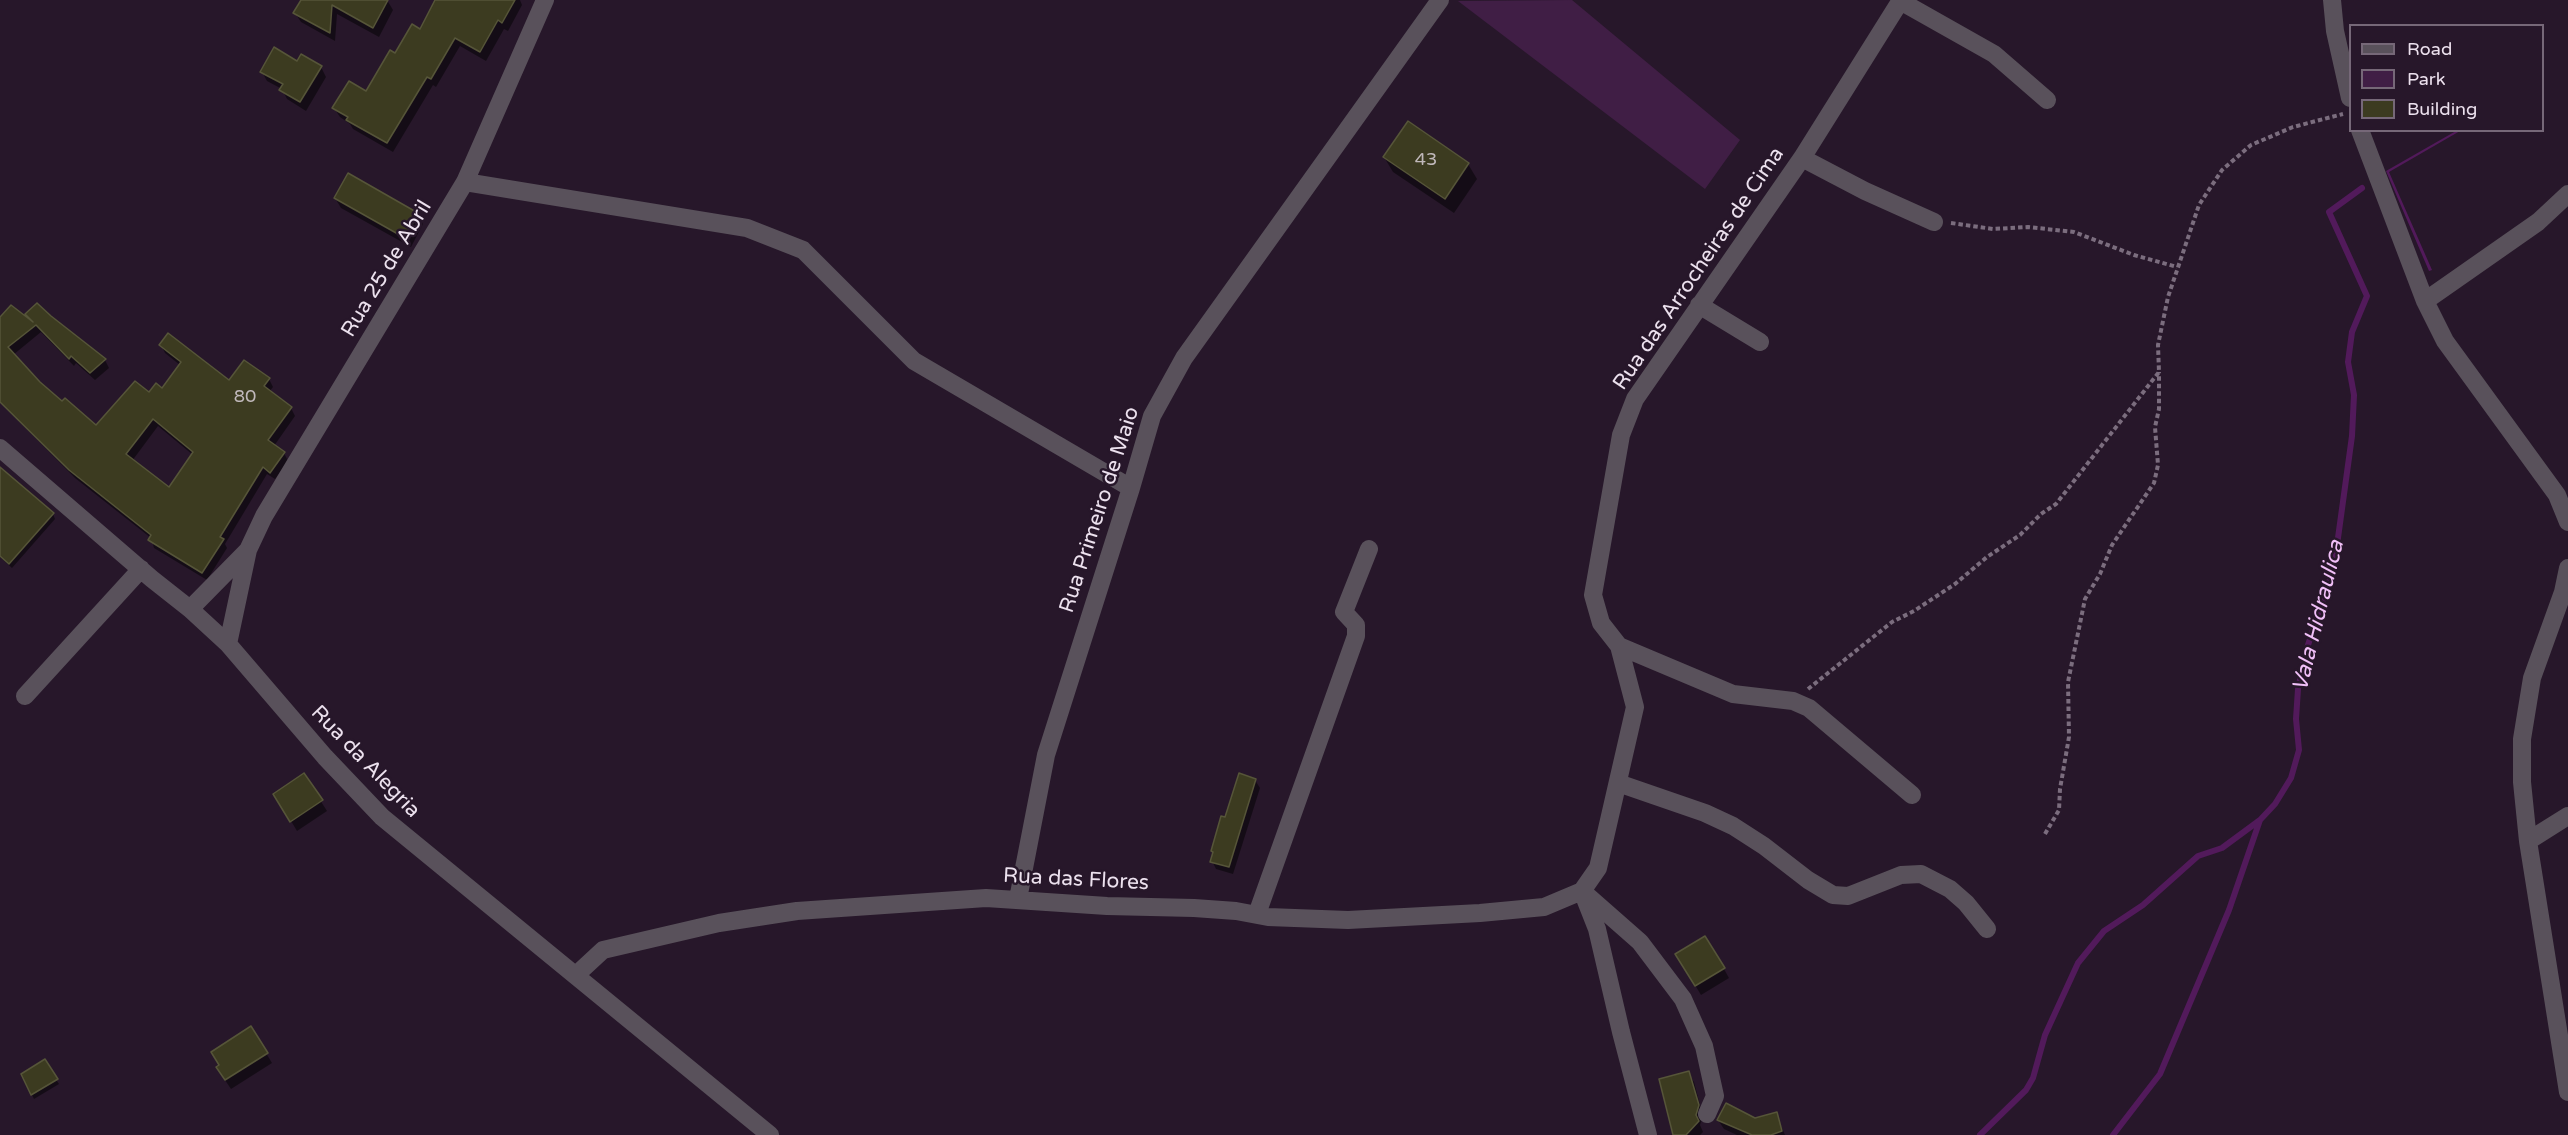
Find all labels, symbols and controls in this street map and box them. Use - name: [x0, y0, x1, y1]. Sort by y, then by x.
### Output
- legend: [2349, 24, 2544, 132]
- text: Road: [2407, 38, 2452, 60]
- text: Park: [2407, 68, 2445, 90]
- text: Building: [2407, 98, 2477, 120]
- street label: Rua das Arrocheiras de Cima: [1608, 143, 1790, 395]
- house number: 43: [1415, 149, 1437, 171]
- street label: Rua 25 de Abril: [336, 196, 438, 342]
- house number: 80: [234, 386, 256, 408]
- street label: Rua Primeiro de Maio: [1055, 404, 1145, 616]
- water label: Vala Hidraulica: [2287, 538, 2351, 694]
- street label: Rua da Alegria: [305, 701, 425, 823]
- street label: Rua das Flores: [1002, 864, 1150, 896]

